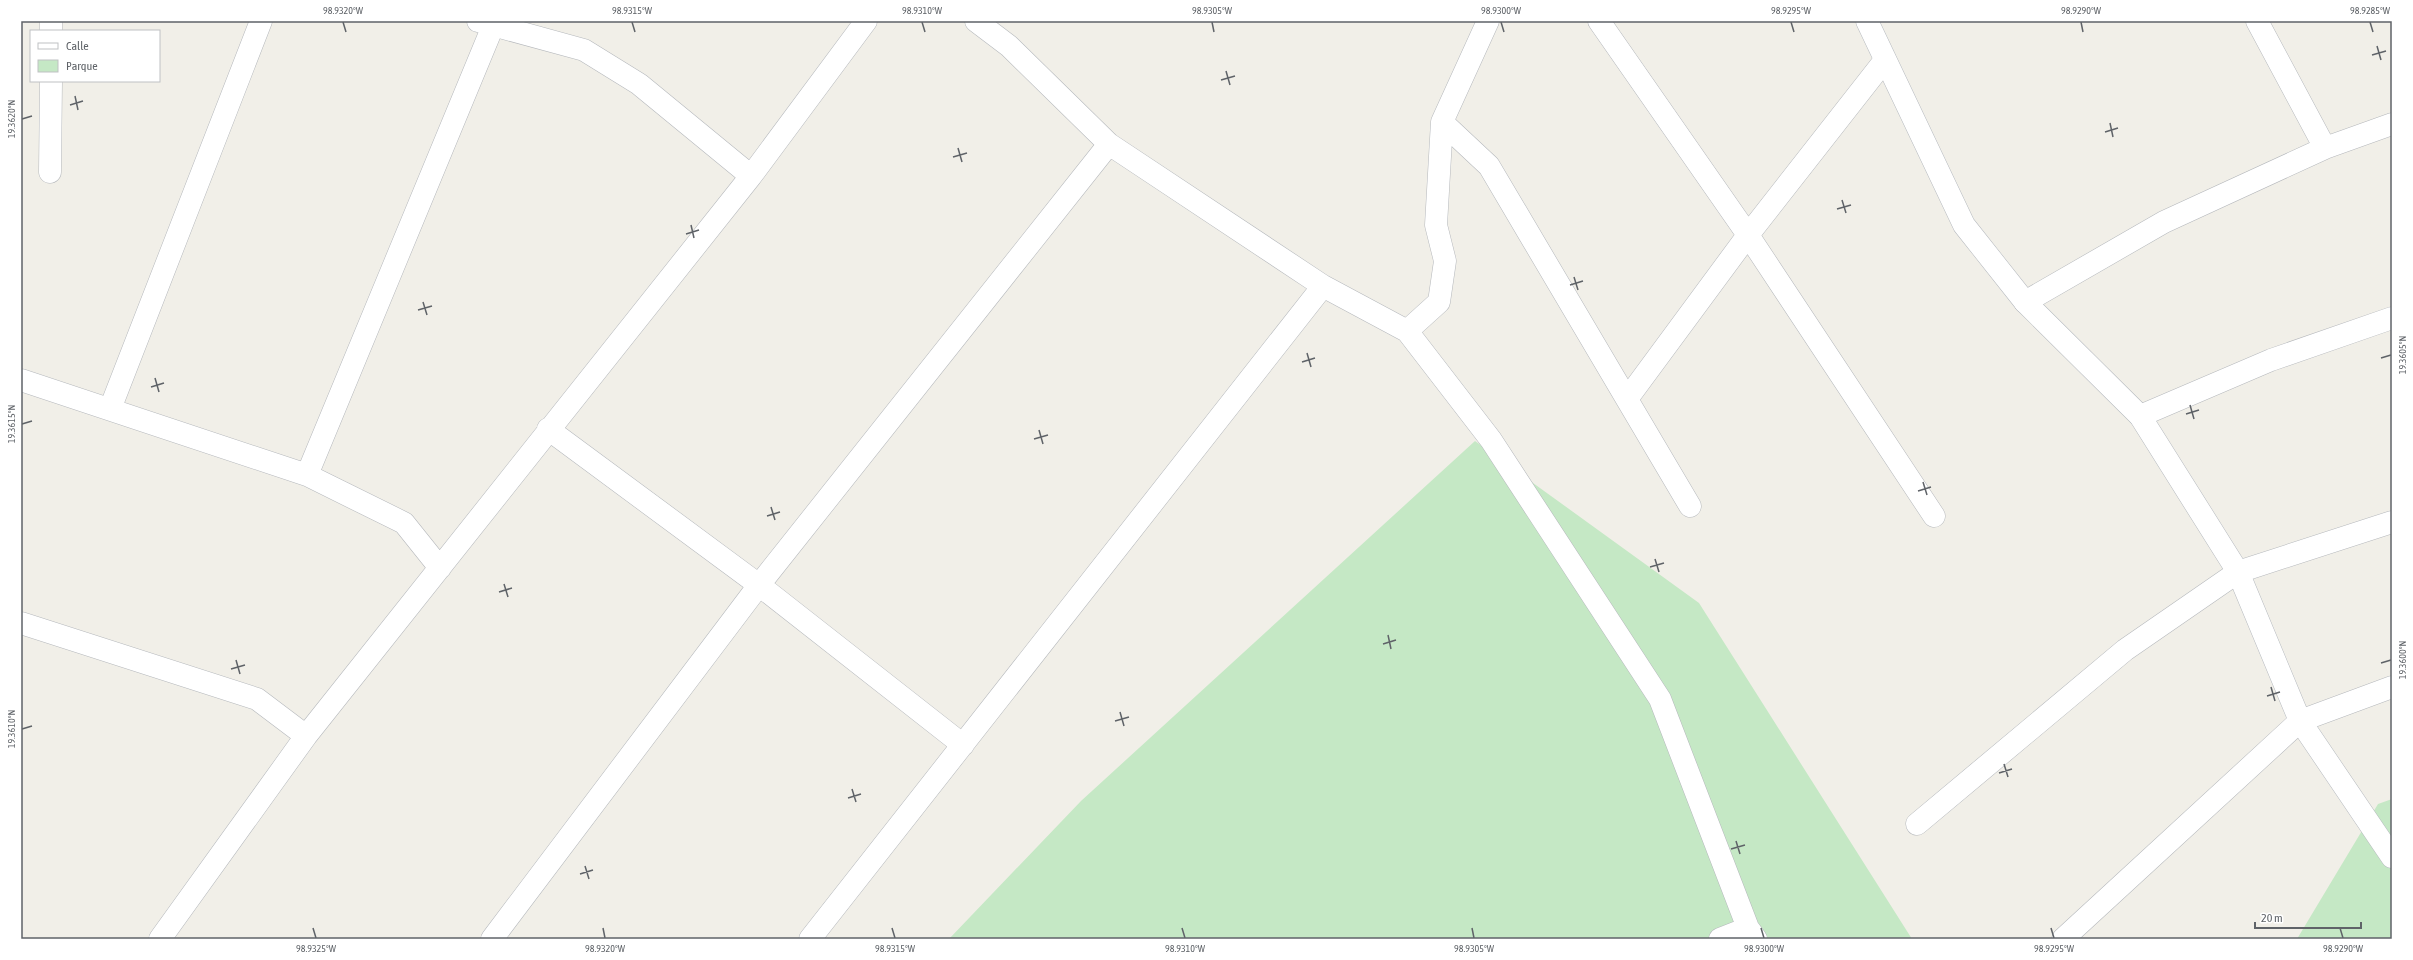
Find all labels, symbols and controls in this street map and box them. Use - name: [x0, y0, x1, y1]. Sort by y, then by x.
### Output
- text: 98.9320°W: [323, 5, 364, 16]
- text: 98.9315°W: [612, 5, 653, 16]
- text: 98.9310°W: [902, 5, 943, 16]
- text: 98.9305°W: [1192, 5, 1233, 16]
- text: 98.9300°W: [1481, 5, 1522, 16]
- text: 98.9295°W: [1771, 5, 1812, 16]
- text: 98.9290°W: [2061, 5, 2102, 16]
- text: 98.9285°W: [2350, 5, 2391, 16]
- legend: [30, 30, 160, 82]
- text: Calle: [66, 39, 89, 53]
- text: Parque: [66, 59, 98, 73]
- text: 19.3620°N: [6, 100, 17, 138]
- text: 19.3605°N: [2397, 336, 2408, 374]
- text: 19.3615°N: [6, 405, 17, 443]
- text: 19.3600°N: [2397, 641, 2408, 679]
- text: 19.3610°N: [6, 710, 17, 748]
- scale bar: [2255, 904, 2361, 930]
- text: 20 m: [2261, 911, 2283, 925]
- text: 98.9325°W: [296, 943, 337, 954]
- text: 98.9320°W: [585, 943, 626, 954]
- text: 98.9315°W: [875, 943, 916, 954]
- text: 98.9310°W: [1165, 943, 1206, 954]
- text: 98.9305°W: [1454, 943, 1495, 954]
- text: 98.9300°W: [1744, 943, 1785, 954]
- text: 98.9295°W: [2034, 943, 2075, 954]
- text: 98.9290°W: [2323, 943, 2364, 954]

